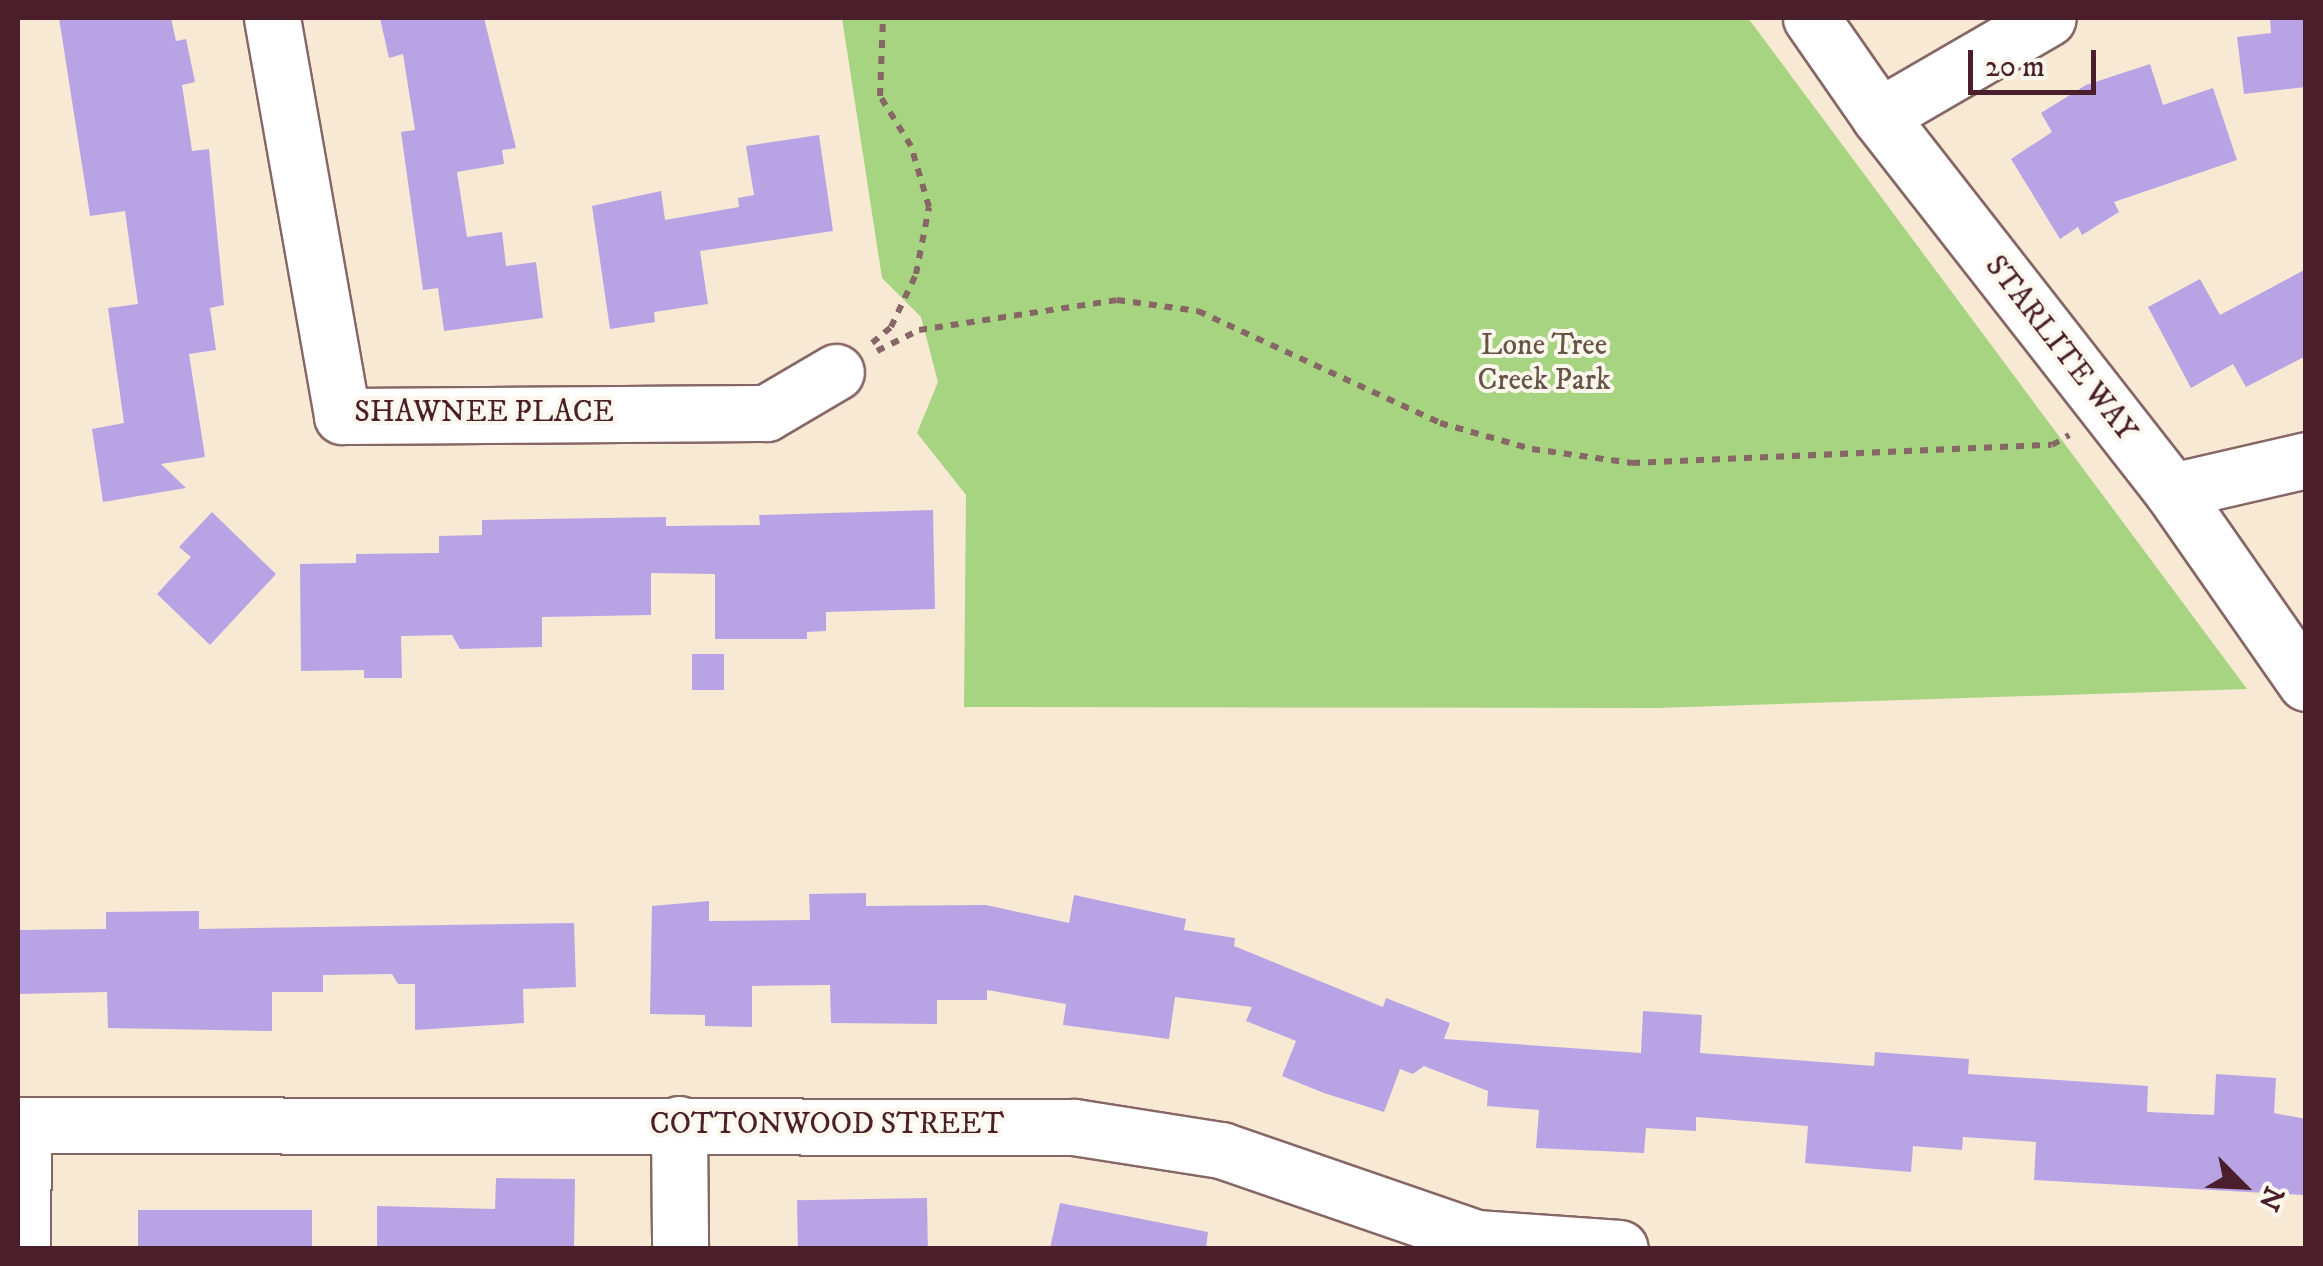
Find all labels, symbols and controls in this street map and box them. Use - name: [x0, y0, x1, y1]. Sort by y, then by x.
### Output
- scale bar: [1973, 30, 2100, 92]
- text: 20 m: [1985, 49, 2045, 86]
- street label: STARLITE WAY: [1977, 249, 2143, 449]
- park label: Lone Tree Creek Park: [1477, 328, 1611, 398]
- street label: SHAWNEE PLACE: [354, 395, 614, 431]
- street label: COTTONWOOD STREET: [650, 1107, 1004, 1143]
- north arrow: [2193, 1136, 2293, 1236]
- text: N: [2250, 1181, 2292, 1216]

